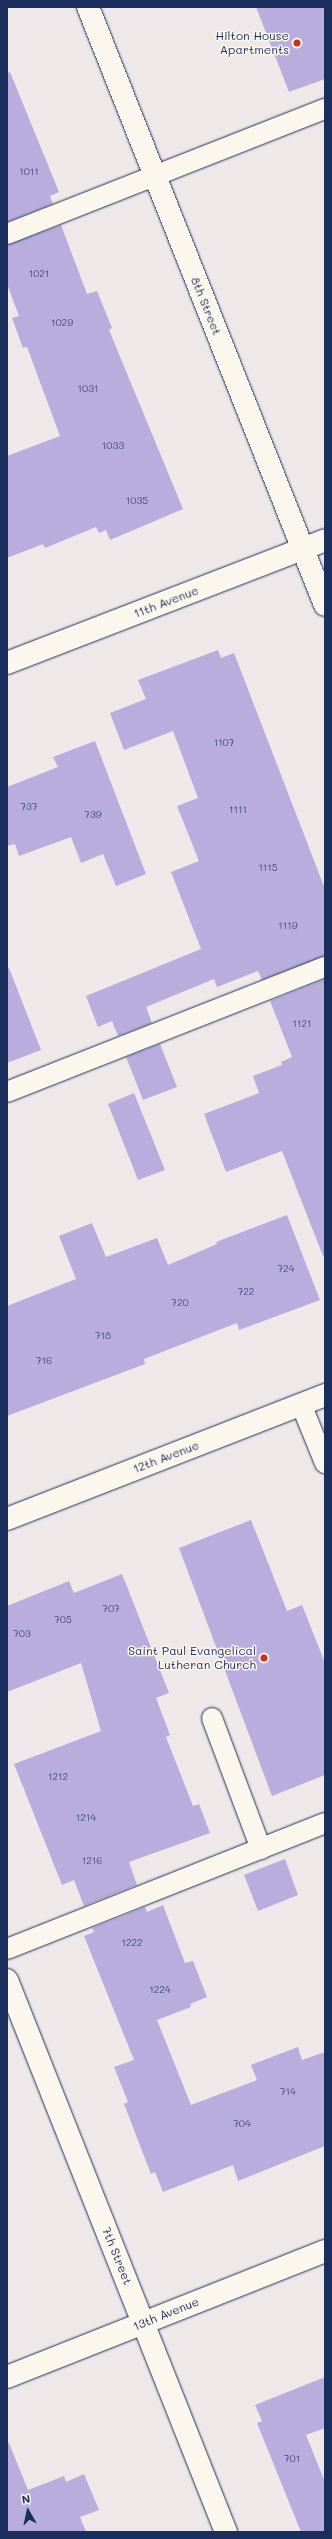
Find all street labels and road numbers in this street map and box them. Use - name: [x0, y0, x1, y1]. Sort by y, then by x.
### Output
- street label: 8th Street: [188, 275, 224, 337]
- street label: 11th Avenue: [132, 583, 200, 621]
- street label: 12th Avenue: [131, 1438, 201, 1476]
- street label: 7th Street: [99, 2225, 135, 2287]
- street label: 13th Avenue: [131, 2294, 201, 2334]

